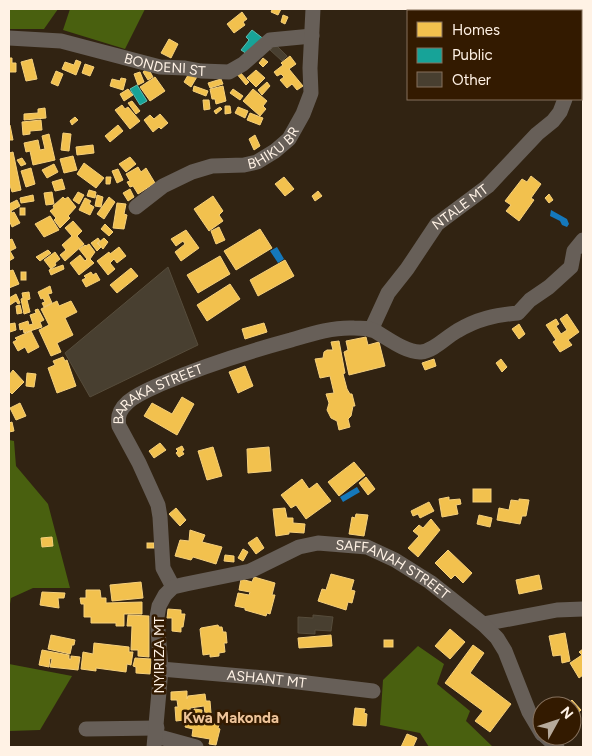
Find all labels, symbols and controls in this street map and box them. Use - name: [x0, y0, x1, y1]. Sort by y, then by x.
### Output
- legend: [407, 10, 582, 100]
- text: Homes: [452, 21, 500, 39]
- text: Public: [452, 46, 493, 64]
- street label: BONDENI ST: [122, 50, 206, 80]
- text: Other: [452, 71, 491, 89]
- street label: BHIKU BR: [246, 124, 303, 173]
- street label: NTALE MT: [429, 181, 492, 234]
- street label: BARAKA STREET: [110, 360, 205, 425]
- street label: SAFFANAH STREET: [335, 536, 453, 603]
- street label: NYIRIZA MT: [151, 616, 168, 694]
- street label: ASHANT MT: [226, 667, 307, 692]
- north arrow: [532, 696, 582, 746]
- text: N: [557, 703, 577, 723]
- district label: Kwa Makonda: [183, 709, 279, 727]

